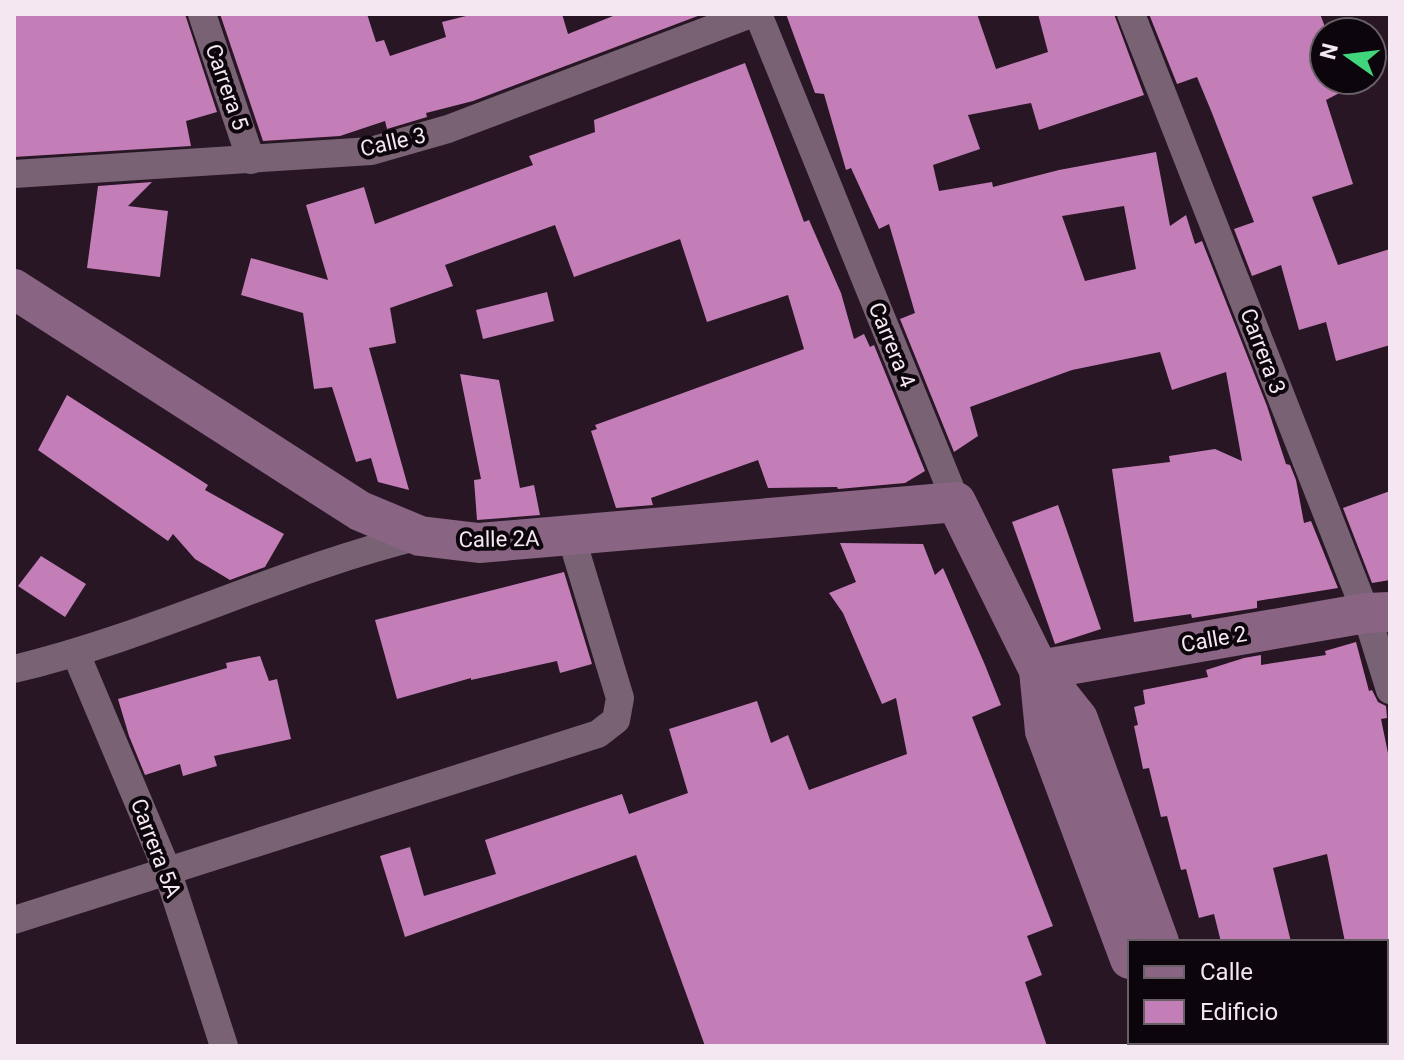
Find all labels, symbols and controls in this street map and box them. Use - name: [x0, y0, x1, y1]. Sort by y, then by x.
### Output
- north arrow: [1308, 16, 1388, 96]
- street label: Carrera 5: [201, 41, 253, 133]
- text: N: [1315, 41, 1343, 62]
- street label: Calle 3: [358, 122, 428, 162]
- street label: Carrera 4: [864, 299, 920, 391]
- street label: Carrera 3: [1235, 305, 1291, 397]
- street label: Calle 2A: [458, 526, 540, 552]
- street label: Calle 2: [1179, 621, 1249, 657]
- street label: Carrera 5A: [126, 795, 187, 902]
- legend: [1128, 940, 1388, 1044]
- text: Calle: [1200, 958, 1253, 986]
- text: Edificio: [1200, 998, 1278, 1026]

